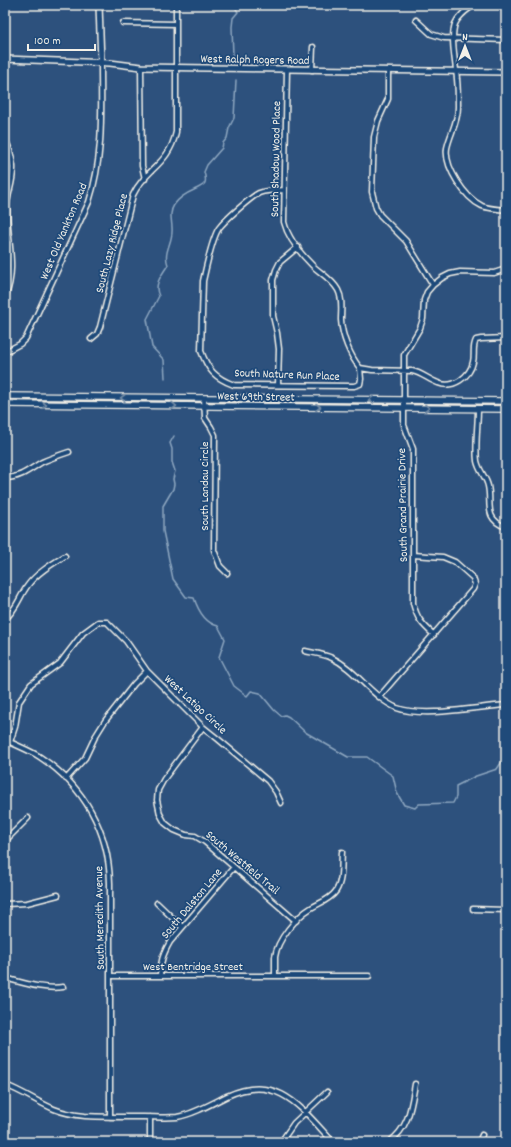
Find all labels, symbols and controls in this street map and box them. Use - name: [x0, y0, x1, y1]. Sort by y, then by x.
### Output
- scale bar: [28, 26, 95, 52]
- north arrow: [445, 26, 485, 66]
- text: N: [462, 30, 468, 46]
- text: 100 m: [34, 33, 61, 50]
- street label: West Ralph Rogers Road: [200, 51, 310, 70]
- street label: South Shadow Wood Place: [267, 101, 286, 217]
- street label: West Old Yankton Road: [36, 181, 92, 283]
- street label: South Lazy Ridge Place: [92, 192, 133, 295]
- street label: South Nature Run Place: [234, 365, 340, 386]
- street label: West 69th Street: [217, 388, 295, 407]
- one-way arrow: [120, 394, 126, 402]
- one-way arrow: [368, 396, 374, 404]
- one-way arrow: [41, 400, 47, 409]
- one-way arrow: [171, 402, 177, 410]
- one-way arrow: [315, 403, 321, 411]
- one-way arrow: [424, 404, 430, 412]
- street label: South Landau Circle: [197, 441, 214, 531]
- street label: South Grand Prairie Drive: [394, 448, 413, 562]
- street label: West Latigo Circle: [160, 671, 230, 739]
- street label: South Westfield Trail: [201, 827, 283, 899]
- street label: South Dalston Lane: [157, 865, 227, 943]
- street label: South Meredith Avenue: [91, 866, 110, 970]
- street label: West Bentridge Street: [143, 959, 244, 976]

